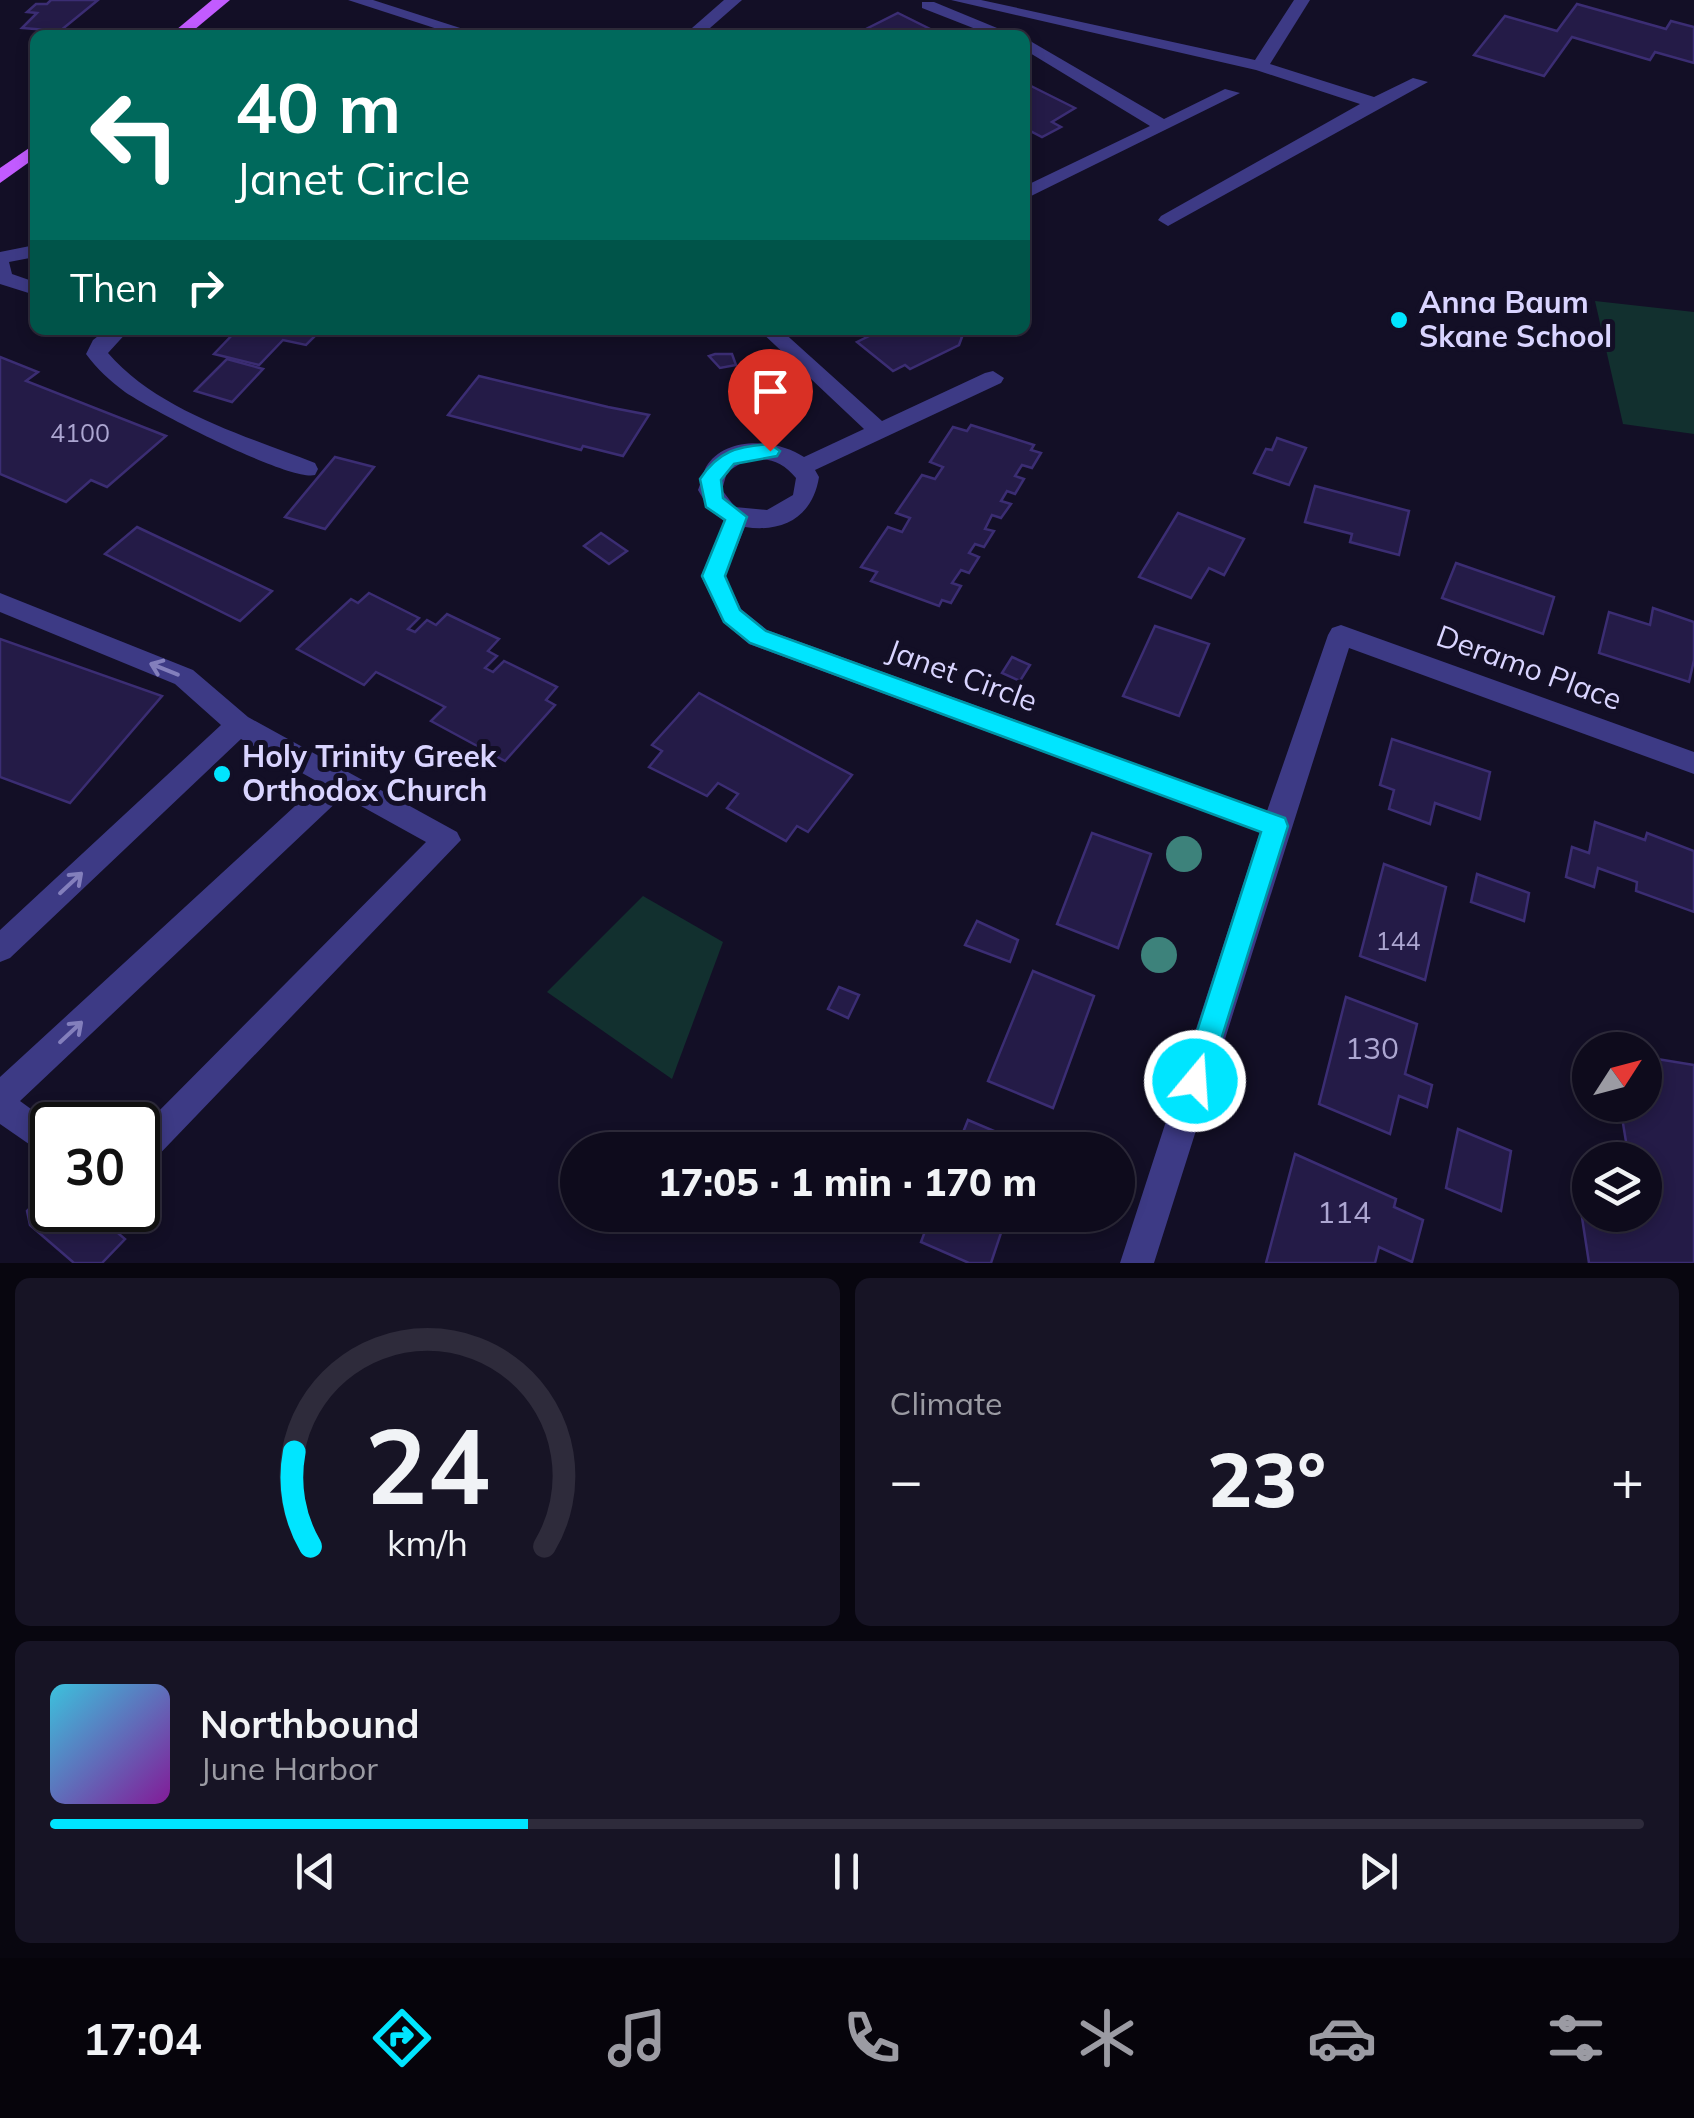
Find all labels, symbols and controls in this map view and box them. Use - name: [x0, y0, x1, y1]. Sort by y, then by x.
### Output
- text: 40 m: [235, 63, 401, 151]
- icon: left: [70, 70, 200, 200]
- text: Janet Circle: [235, 150, 470, 206]
- icon: right: [178, 260, 233, 315]
- text: Then: [70, 264, 158, 312]
- place label: Anna Baum Skane School: [1419, 283, 1612, 355]
- marker: Anna Baum Skane School: [1388, 309, 1410, 331]
- pin: [728, 349, 813, 452]
- icon: arrive: [743, 364, 798, 419]
- house number: 4100: [50, 417, 110, 448]
- street label: Deramo Place: [1432, 616, 1627, 718]
- street label: Janet Circle: [882, 630, 1042, 720]
- one-way arrow: [149, 658, 180, 676]
- place label: Holy Trinity Greek Orthodox Church: [242, 737, 498, 809]
- marker: Holy Trinity Greek Orthodox Church: [211, 763, 233, 785]
- one-way arrow: [58, 871, 83, 894]
- house number: 144: [1375, 925, 1421, 956]
- one-way arrow: [59, 1020, 83, 1044]
- position arrow: [1143, 1029, 1247, 1133]
- house number: 130: [1345, 1029, 1399, 1067]
- north arrow: [1572, 1032, 1662, 1122]
- map controls: [1572, 1032, 1662, 1232]
- speed limit sign: 30: [30, 1102, 160, 1232]
- button: layers: [1572, 1142, 1662, 1232]
- text: 17:05 · 1 min · 170 m: [658, 1158, 1037, 1206]
- house number: 114: [1317, 1193, 1371, 1231]
- text: Climate: [890, 1383, 1002, 1423]
- text: 24: [365, 1399, 490, 1530]
- text: 23°: [1207, 1432, 1326, 1526]
- text: −: [890, 1445, 923, 1514]
- text: +: [1611, 1445, 1644, 1514]
- text: km/h: [387, 1520, 468, 1565]
- text: Northbound: [200, 1700, 420, 1748]
- text: June Harbor: [200, 1748, 378, 1788]
- icon: previous: [288, 1844, 343, 1899]
- icon: pause: [819, 1844, 874, 1899]
- icon: next: [1351, 1844, 1406, 1899]
- icon: directions: [367, 2003, 437, 2073]
- icon: music: [602, 2003, 672, 2073]
- icon: phone: [837, 2003, 907, 2073]
- icon: climate: [1072, 2003, 1142, 2073]
- icon: car: [1307, 2003, 1377, 2073]
- icon: filters: [1541, 2003, 1611, 2073]
- text: 17:04: [82, 2010, 202, 2066]

